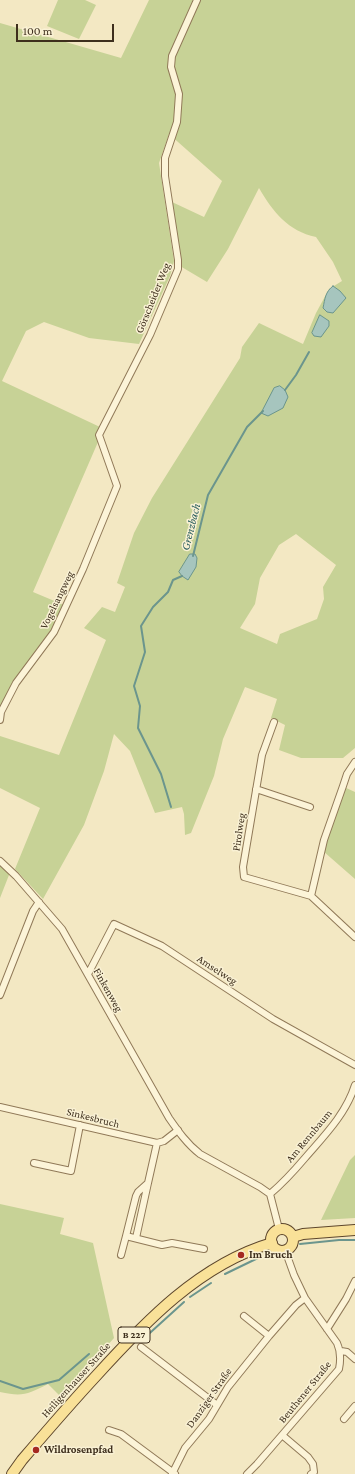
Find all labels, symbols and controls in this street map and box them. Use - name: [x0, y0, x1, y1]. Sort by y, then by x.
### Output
- scale bar: [18, 16, 116, 42]
- text: 100 m: [23, 24, 52, 38]
- street label: Görscheider Weg: [133, 261, 173, 335]
- water label: Grenzbach: [178, 502, 204, 552]
- street label: Vogelsangweg: [37, 569, 77, 631]
- street label: Pirolweg: [229, 812, 249, 852]
- street label: Amselweg: [194, 952, 240, 988]
- street label: Finkenweg: [91, 966, 125, 1014]
- street label: Sinkesbruch: [65, 1105, 121, 1131]
- street label: Am Rennbaum: [283, 1107, 335, 1165]
- place label: Im Bruch: [249, 1248, 292, 1262]
- marker: Im Bruch: [236, 1250, 246, 1260]
- road number: B 227: [118, 1327, 150, 1343]
- street label: Heiligenhauser Straße: [39, 1339, 113, 1421]
- street label: Beuthener Straße: [276, 1358, 334, 1426]
- street label: Danziger Straße: [183, 1365, 235, 1431]
- place label: Wildrosenpfad: [44, 1443, 113, 1457]
- marker: Wildrosenpfad: [31, 1445, 41, 1455]

